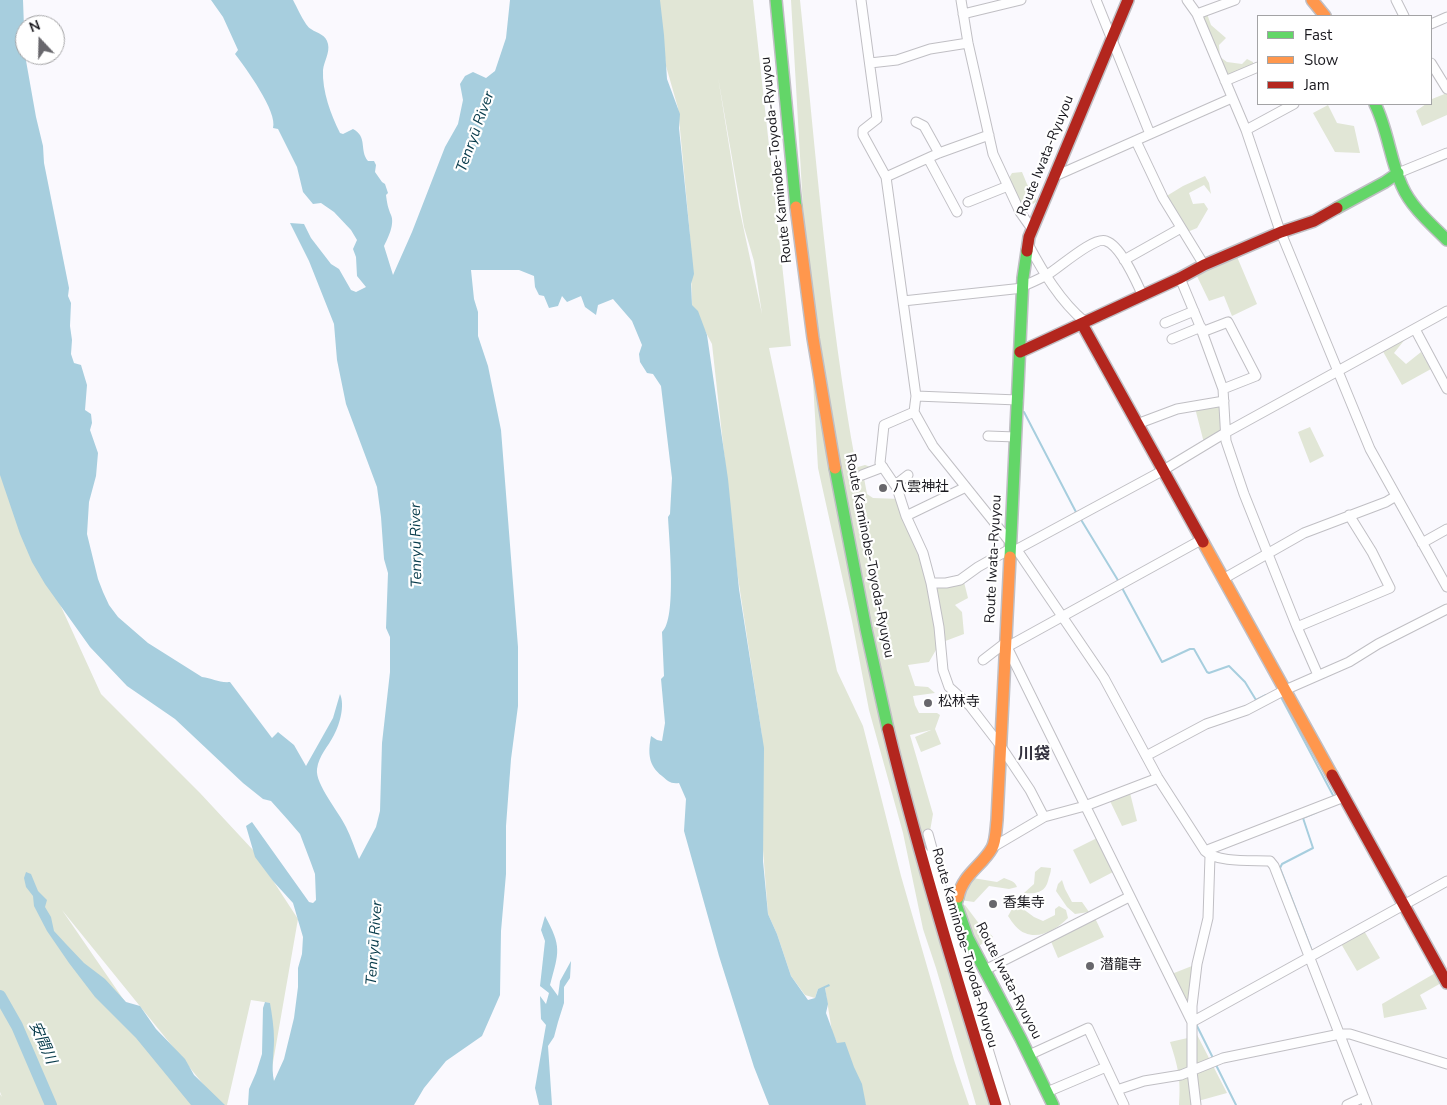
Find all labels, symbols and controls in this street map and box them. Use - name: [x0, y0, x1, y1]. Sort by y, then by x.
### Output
- north arrow: [15, 15, 65, 65]
- legend: [1257, 15, 1432, 105]
- text: N: [26, 16, 43, 37]
- text: Fast: [1304, 25, 1332, 45]
- text: Slow: [1304, 50, 1338, 70]
- street label: Route Kaminobe-Toyoda-Ryuyou: [758, 56, 796, 264]
- text: Jam: [1304, 75, 1330, 95]
- water label: Tenryū River: [453, 89, 499, 175]
- street label: Route Iwata-Ryuyou: [1014, 93, 1078, 219]
- street label: Route Kaminobe-Toyoda-Ryuyou: [841, 453, 897, 659]
- place label: 八雲神社: [893, 480, 949, 496]
- marker: 八雲神社: [877, 482, 889, 494]
- street label: Route Iwata-Ryuyou: [982, 494, 1006, 624]
- water label: Tenryū River: [407, 503, 427, 587]
- place label: 松林寺: [938, 695, 980, 711]
- marker: 松林寺: [922, 697, 934, 709]
- district label: 川袋: [1018, 745, 1050, 765]
- street label: Route Kaminobe-Toyoda-Ryuyou: [927, 846, 1001, 1050]
- place label: 香集寺: [1003, 896, 1045, 912]
- marker: 香集寺: [987, 898, 999, 910]
- water label: Tenryū River: [363, 900, 387, 986]
- street label: Route Iwata-Ryuyou: [971, 920, 1045, 1042]
- place label: 潜龍寺: [1100, 958, 1142, 974]
- marker: 潜龍寺: [1084, 960, 1096, 972]
- water label: 安間川: [25, 1019, 59, 1067]

